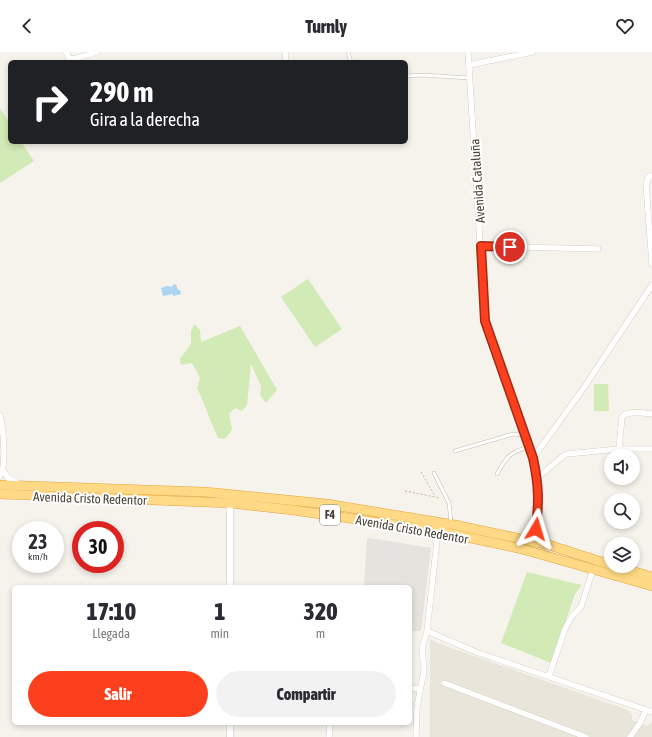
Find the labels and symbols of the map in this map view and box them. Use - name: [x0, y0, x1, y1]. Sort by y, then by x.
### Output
- street label: Avenida Cataluña: [467, 138, 488, 224]
- pin: [493, 230, 527, 264]
- street label: Avenida Cristo Redentor: [33, 489, 147, 508]
- road number: F4: [320, 505, 340, 525]
- position arrow: [515, 508, 557, 550]
- street label: Avenida Cristo Redentor: [355, 512, 469, 547]
- speed limit sign: 30: [72, 521, 124, 573]

